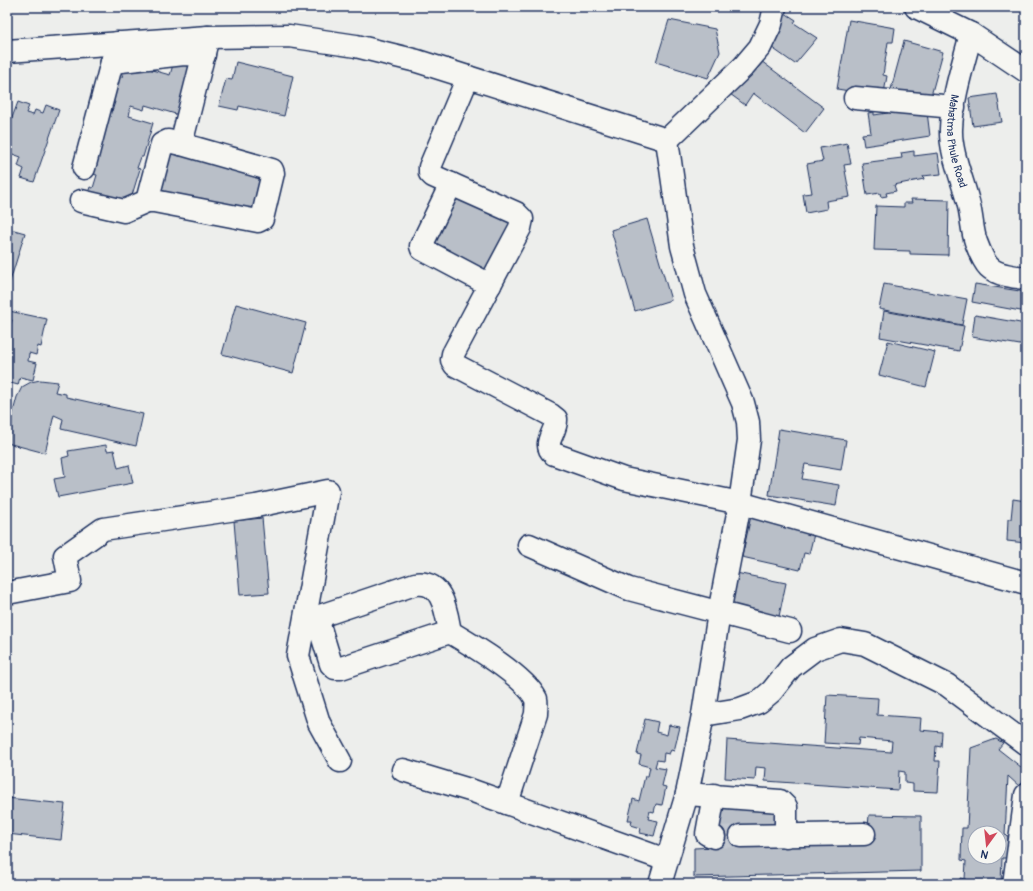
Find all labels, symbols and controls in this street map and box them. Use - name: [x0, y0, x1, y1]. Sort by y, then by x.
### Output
- street label: Mahatma Phule Road: [944, 93, 970, 189]
- north arrow: [967, 825, 1007, 865]
- text: N: [979, 847, 990, 861]

